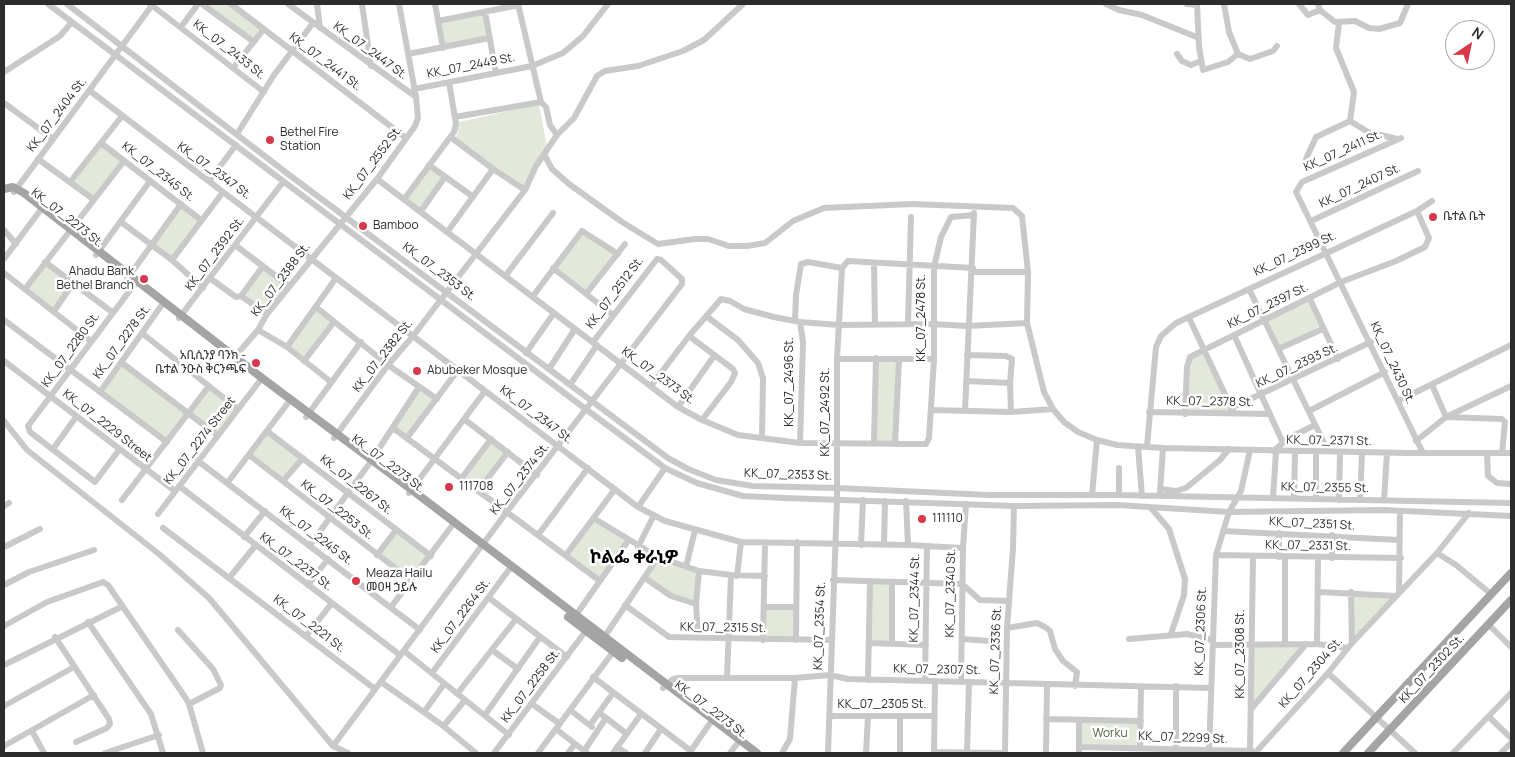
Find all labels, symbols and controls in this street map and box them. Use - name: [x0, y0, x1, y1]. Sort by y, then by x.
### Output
- street label: KK_07_2433 St.: [190, 17, 268, 83]
- street label: KK_07_2447 St.: [330, 19, 410, 83]
- north arrow: [1445, 20, 1495, 70]
- text: N: [1469, 22, 1488, 44]
- street label: KK_07_2441 St.: [286, 30, 364, 94]
- street label: KK_07_2449 St.: [426, 50, 516, 82]
- street label: KK_07_2404 St.: [24, 75, 90, 155]
- street label: KK_07_2552 St.: [341, 123, 405, 203]
- place label: Bethel Fire Station: [280, 126, 339, 154]
- street label: KK_07_2411 St.: [1302, 127, 1384, 175]
- marker: Bethel Fire Station: [264, 134, 276, 146]
- street label: KK_07_2345 St.: [119, 139, 197, 205]
- street label: KK_07_2347 St.: [174, 139, 254, 203]
- street label: KK_07_2407 St.: [1317, 161, 1403, 211]
- street label: KK_07_2273 St.: [28, 185, 106, 251]
- place label: ቤተል ቤት: [1443, 210, 1485, 224]
- marker: ቤተል ቤት: [1427, 211, 1439, 223]
- street label: KK_07_2392 St.: [183, 214, 247, 294]
- place label: Bamboo: [373, 219, 418, 233]
- marker: Bamboo: [357, 220, 369, 232]
- street label: KK_07_2399 St.: [1251, 229, 1339, 279]
- street label: KK_07_2388 St.: [249, 240, 313, 320]
- street label: KK_07_2353 St.: [399, 240, 479, 304]
- street label: KK_07_2512 St.: [583, 254, 647, 332]
- place label: Ahadu Bank Bethel Branch: [57, 265, 134, 293]
- marker: Ahadu Bank Bethel Branch: [138, 273, 150, 285]
- street label: KK_07_2478 St.: [915, 274, 929, 362]
- street label: KK_07_2397 St.: [1225, 280, 1311, 332]
- street label: KK_07_2278 St.: [90, 302, 154, 382]
- street label: KK_07_2280 St.: [39, 310, 103, 390]
- street label: KK_07_2382 St.: [350, 317, 416, 395]
- street label: KK_07_2430 St.: [1367, 320, 1417, 406]
- street label: KK_07_2496 St.: [783, 337, 797, 427]
- street label: KK_07_2393 St.: [1254, 341, 1340, 391]
- street label: KK_07_2373 St.: [618, 345, 698, 407]
- place label: አቢሲንያ ባንክ - ቤተል ንዑስ ቅርንጫፍ: [155, 349, 246, 377]
- marker: አቢሲንያ ባንክ - ቤተል ንዑስ ቅርንጫፍ: [250, 357, 262, 369]
- place label: Abubeker Mosque: [427, 364, 527, 378]
- marker: Abubeker Mosque: [411, 365, 423, 377]
- street label: KK_07_2492 St.: [819, 368, 833, 456]
- street label: KK_07_2347 St.: [497, 383, 575, 447]
- street label: KK_07_2229 Street: [60, 387, 154, 465]
- street label: KK_07_2274 Street: [161, 394, 239, 488]
- street label: KK_07_2378 St.: [1166, 394, 1254, 410]
- street label: KK_07_2273 St.: [349, 432, 427, 496]
- street label: KK_07_2371 St.: [1286, 433, 1372, 449]
- street label: KK_07_2374 St.: [487, 440, 553, 518]
- street label: KK_07_2267 St.: [317, 452, 395, 518]
- street label: KK_07_2353 St.: [744, 466, 832, 484]
- street label: KK_07_2253 St.: [298, 477, 376, 543]
- place label: 111708: [459, 480, 493, 494]
- street label: KK_07_2355 St.: [1281, 480, 1369, 496]
- marker: 111708: [443, 481, 455, 493]
- street label: KK_07_2245 St.: [276, 504, 356, 568]
- place label: 111110: [932, 512, 963, 526]
- marker: 111110: [916, 513, 928, 525]
- street label: KK_07_2351 St.: [1269, 515, 1355, 533]
- street label: KK_07_2237 St.: [257, 530, 335, 594]
- street label: KK_07_2331 St.: [1265, 538, 1351, 554]
- district label: ኮልፌ ቀራኒዎ: [590, 547, 678, 569]
- street label: KK_07_2340 St.: [943, 548, 959, 638]
- street label: KK_07_2344 St.: [907, 553, 923, 643]
- place label: Meaza Hailu መዐዛ ኃይሉ: [366, 567, 432, 595]
- marker: Meaza Hailu መዐዛ ኃይሉ: [350, 575, 362, 587]
- street label: KK_07_2264 St.: [428, 576, 494, 656]
- street label: KK_07_2354 St.: [811, 581, 829, 671]
- street label: KK_07_2306 St.: [1192, 586, 1210, 676]
- street label: KK_07_2221 St.: [270, 592, 348, 656]
- street label: KK_07_2336 St.: [987, 605, 1005, 695]
- street label: KK_07_2308 St.: [1234, 610, 1248, 698]
- street label: KK_07_2315 St.: [680, 620, 766, 636]
- street label: KK_07_2302 St.: [1396, 632, 1468, 706]
- street label: KK_07_2304 St.: [1276, 635, 1346, 711]
- street label: KK_07_2258 St.: [499, 646, 563, 726]
- street label: KK_07_2307 St.: [893, 662, 981, 678]
- street label: KK_07_2273 St.: [672, 678, 750, 742]
- street label: KK_07_2305 St.: [838, 698, 926, 712]
- park label: Worku: [1092, 727, 1128, 741]
- street label: KK_07_2299 St.: [1138, 729, 1228, 747]

